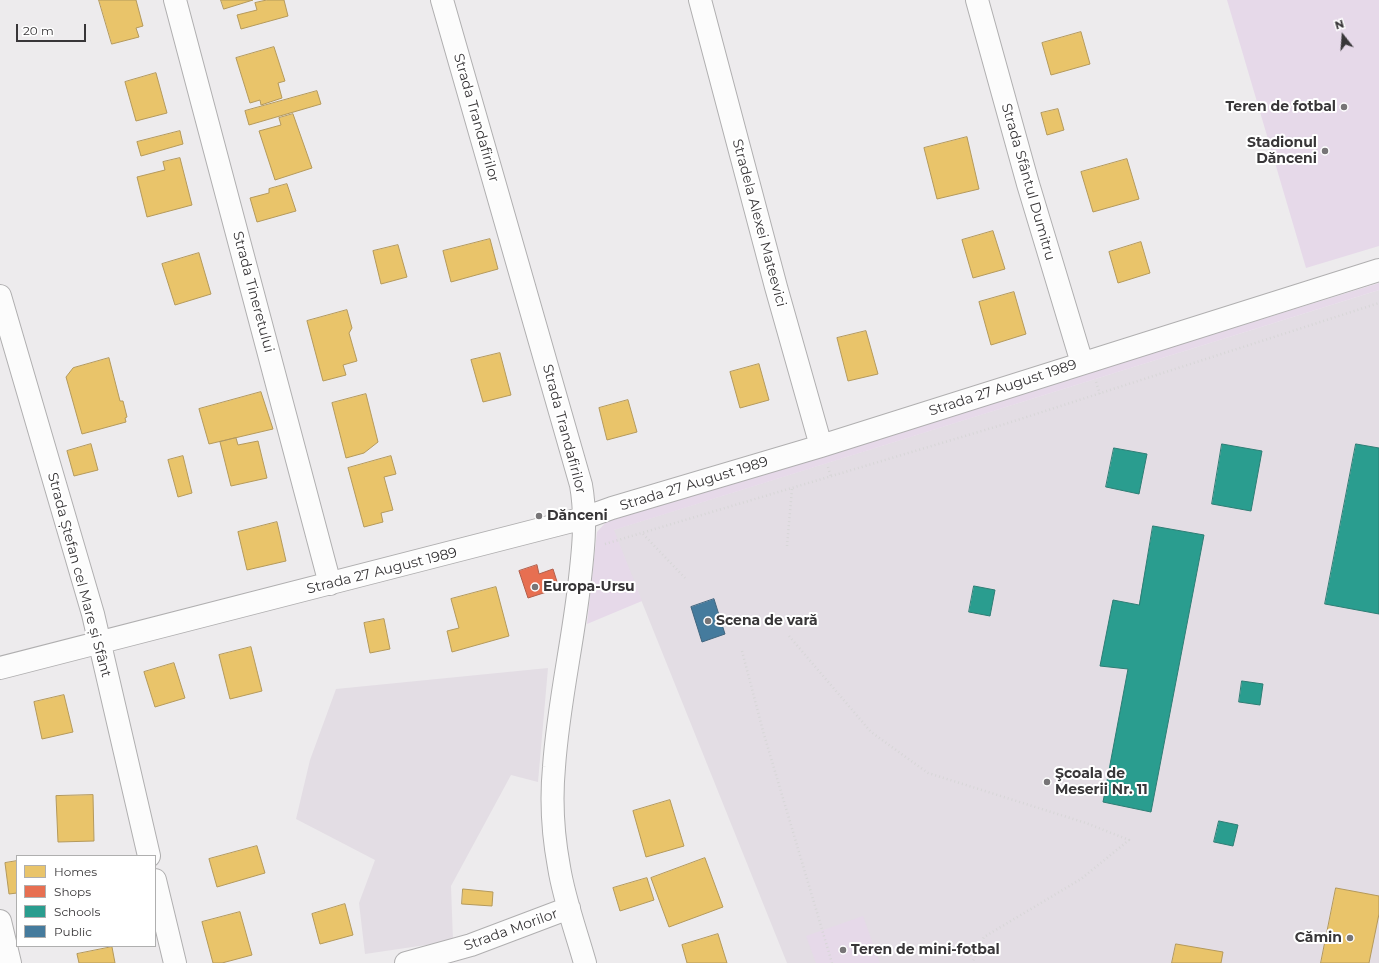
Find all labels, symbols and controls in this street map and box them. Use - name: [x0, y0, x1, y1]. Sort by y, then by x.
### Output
- scale bar: [18, 16, 88, 42]
- north arrow: [1323, 16, 1363, 56]
- text: N: [1333, 17, 1346, 33]
- text: 20 m: [23, 23, 54, 38]
- street label: Strada Trandafirilor: [450, 52, 502, 184]
- place label: Teren de fotbal: [1225, 99, 1336, 115]
- street label: Strada Sfântul Dumitru: [998, 102, 1058, 262]
- marker: Teren de fotbal: [1339, 102, 1349, 112]
- place label: Stadionul Dănceni: [1247, 135, 1317, 168]
- street label: Stradela Alexei Mateevici: [728, 137, 790, 309]
- marker: Stadionul Dănceni: [1320, 146, 1330, 156]
- street label: Strada Tineretului: [229, 230, 277, 354]
- street label: Strada 27 August 1989: [927, 356, 1079, 420]
- street label: Strada Trandafirilor: [539, 362, 589, 496]
- street label: Strada 27 August 1989: [618, 453, 770, 515]
- street label: Strada Ștefan cel Mare și Sfânt: [44, 471, 114, 679]
- place label: Dănceni: [547, 508, 608, 524]
- marker: Dănceni: [534, 511, 544, 521]
- street label: Strada 27 August 1989: [305, 544, 459, 598]
- place label: Europa-Ursu: [543, 579, 635, 595]
- marker: Europa-Ursu: [530, 582, 540, 592]
- place label: Scena de vară: [716, 613, 818, 629]
- marker: Scena de vară: [703, 616, 713, 626]
- place label: Şcoala de Meserii Nr. 11: [1055, 766, 1148, 798]
- marker: Şcoala de Meserii Nr. 11: [1042, 777, 1052, 787]
- legend: [16, 855, 156, 947]
- text: Homes: [54, 864, 97, 879]
- text: Shops: [54, 884, 91, 899]
- text: Schools: [54, 904, 100, 919]
- street label: Strada Morilor: [462, 905, 560, 955]
- text: Public: [54, 924, 92, 939]
- place label: Cămin: [1295, 930, 1342, 946]
- marker: Cămin: [1345, 933, 1355, 943]
- place label: Teren de mini-fotbal: [851, 942, 1000, 958]
- marker: Teren de mini-fotbal: [838, 945, 848, 955]

